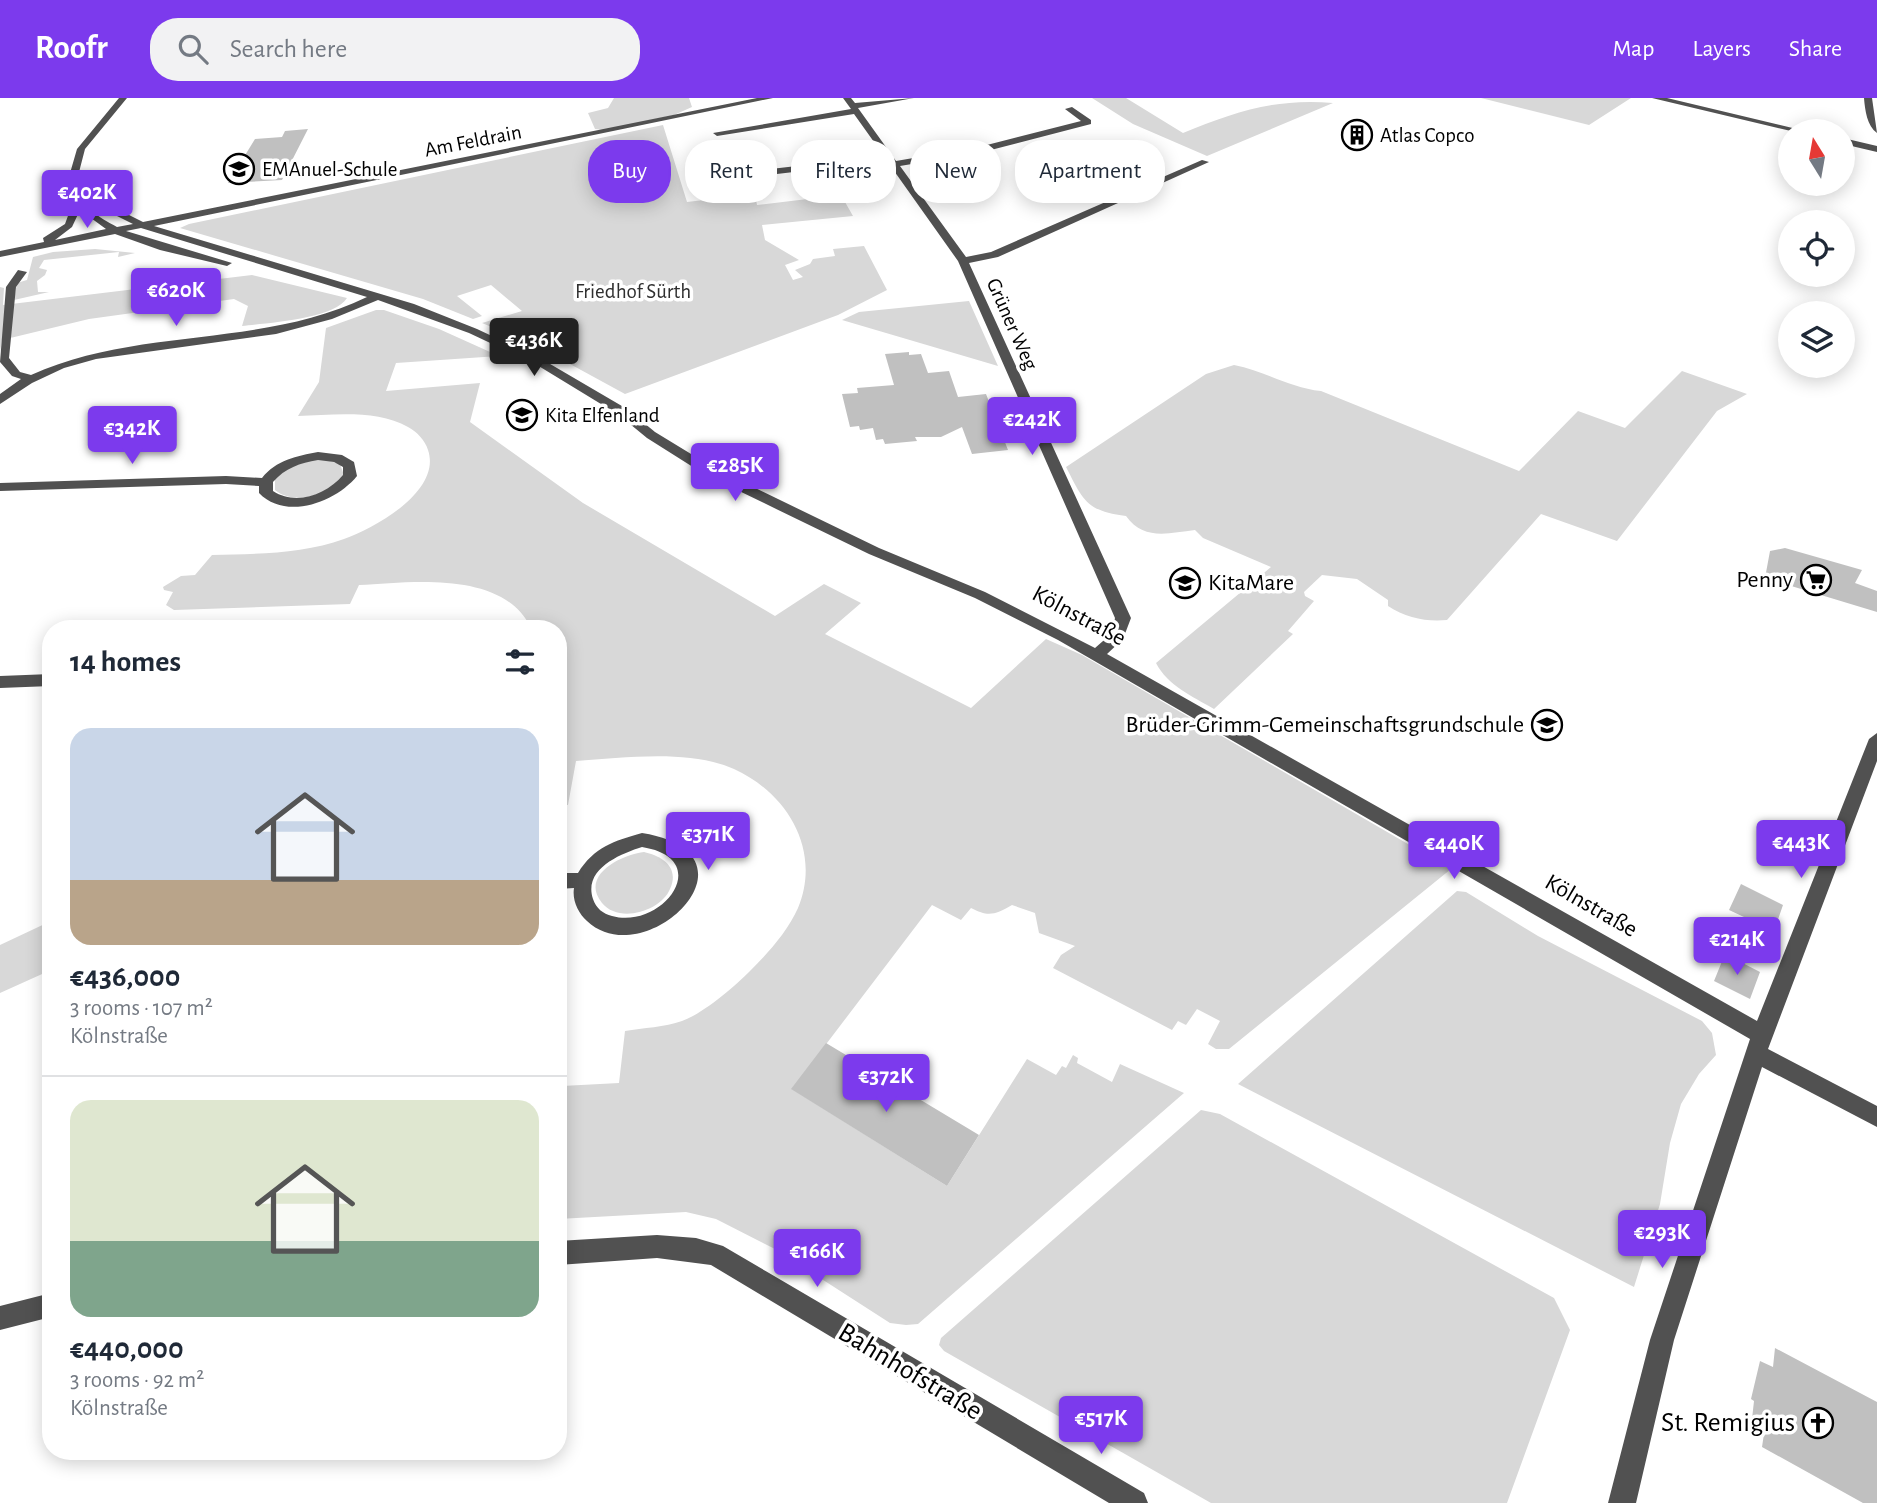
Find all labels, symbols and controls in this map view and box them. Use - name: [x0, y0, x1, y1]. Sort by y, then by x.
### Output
- search box: [150, 18, 640, 81]
- icon: search: [174, 30, 212, 68]
- text: Roofr: [35, 32, 108, 65]
- text: Search here: [230, 36, 347, 62]
- text: Map: [1612, 37, 1654, 61]
- text: Layers: [1692, 37, 1751, 61]
- text: Share: [1789, 37, 1842, 61]
- building icon: Atlas Copco: [1340, 118, 1374, 152]
- north arrow: [1778, 119, 1855, 196]
- map controls: [1778, 119, 1855, 378]
- street label: Am Feldrain: [423, 121, 523, 161]
- place label: Atlas Copco: [1380, 125, 1474, 146]
- chip: Buy: [588, 140, 671, 203]
- chip: Rent: [685, 140, 777, 203]
- chip: Filters: [791, 140, 896, 203]
- chip: New: [910, 140, 1001, 203]
- chip: Apartment: [1015, 140, 1165, 203]
- school or university icon: EMAnuel-Schule: [222, 152, 256, 186]
- place label: EMAnuel-Schule: [262, 159, 398, 180]
- pin: €402K: [38, 170, 136, 230]
- text: €402K: [58, 181, 116, 204]
- button: locate: [1778, 210, 1855, 287]
- pin: €620K: [127, 268, 225, 328]
- street label: Grüner Weg: [983, 275, 1042, 374]
- text: €620K: [147, 279, 205, 302]
- park label: Friedhof Sürth: [575, 281, 691, 302]
- button: layers: [1778, 301, 1855, 378]
- pin: €436K: [485, 318, 583, 378]
- text: €436K: [506, 329, 562, 352]
- school or university icon: Kita Elfenland: [505, 398, 539, 432]
- pin: €242K: [983, 398, 1081, 457]
- place label: Kita Elfenland: [545, 405, 660, 426]
- pin: €342K: [83, 406, 181, 466]
- text: €242K: [1003, 408, 1061, 431]
- text: €342K: [104, 417, 160, 440]
- pin: €285K: [686, 444, 784, 503]
- text: €285K: [707, 454, 763, 477]
- supermarket icon: Penny: [1799, 563, 1833, 597]
- school or university icon: KitaMare: [1168, 566, 1202, 600]
- place label: Penny: [1736, 568, 1793, 592]
- place label: KitaMare: [1208, 571, 1294, 595]
- street label: Kölnstraße: [1028, 581, 1130, 651]
- icon: filters: [501, 643, 539, 681]
- text: 14 homes: [70, 647, 181, 677]
- school or university icon: Brüder-Grimm-Gemeinschaftsgrundschule: [1530, 708, 1564, 742]
- place label: Brüder-Grimm-Gemeinschaftsgrundschule: [1126, 713, 1524, 737]
- icon: home: [242, 774, 368, 900]
- pin: €371K: [659, 812, 757, 872]
- pin: €443K: [1752, 820, 1850, 880]
- pin: €440K: [1405, 822, 1503, 881]
- text: €371K: [682, 823, 734, 846]
- text: €443K: [1772, 831, 1830, 854]
- text: €440K: [1424, 832, 1484, 855]
- street label: Kölnstraße: [1541, 870, 1641, 942]
- pin: €214K: [1688, 918, 1786, 977]
- text: €214K: [1710, 928, 1764, 951]
- text: €436,000: [70, 962, 180, 992]
- text: 3 rooms · 107 m²: [70, 997, 213, 1020]
- text: Kölnstraße: [70, 1025, 168, 1048]
- pin: €372K: [837, 1054, 935, 1114]
- text: €372K: [859, 1065, 913, 1088]
- icon: home: [242, 1146, 368, 1272]
- pin: €293K: [1613, 1210, 1711, 1270]
- text: €293K: [1634, 1221, 1690, 1244]
- pin: €166K: [768, 1230, 866, 1289]
- text: €166K: [790, 1240, 844, 1263]
- street label: Bahnhofstraße: [833, 1318, 987, 1426]
- text: €440,000: [70, 1334, 184, 1364]
- text: 3 rooms · 92 m²: [70, 1369, 204, 1392]
- pin: €517K: [1052, 1396, 1150, 1456]
- text: Kölnstraße: [70, 1397, 168, 1420]
- church icon: St. Remigius: [1801, 1406, 1835, 1440]
- text: €517K: [1075, 1407, 1127, 1430]
- place label: St. Remigius: [1661, 1409, 1795, 1437]

